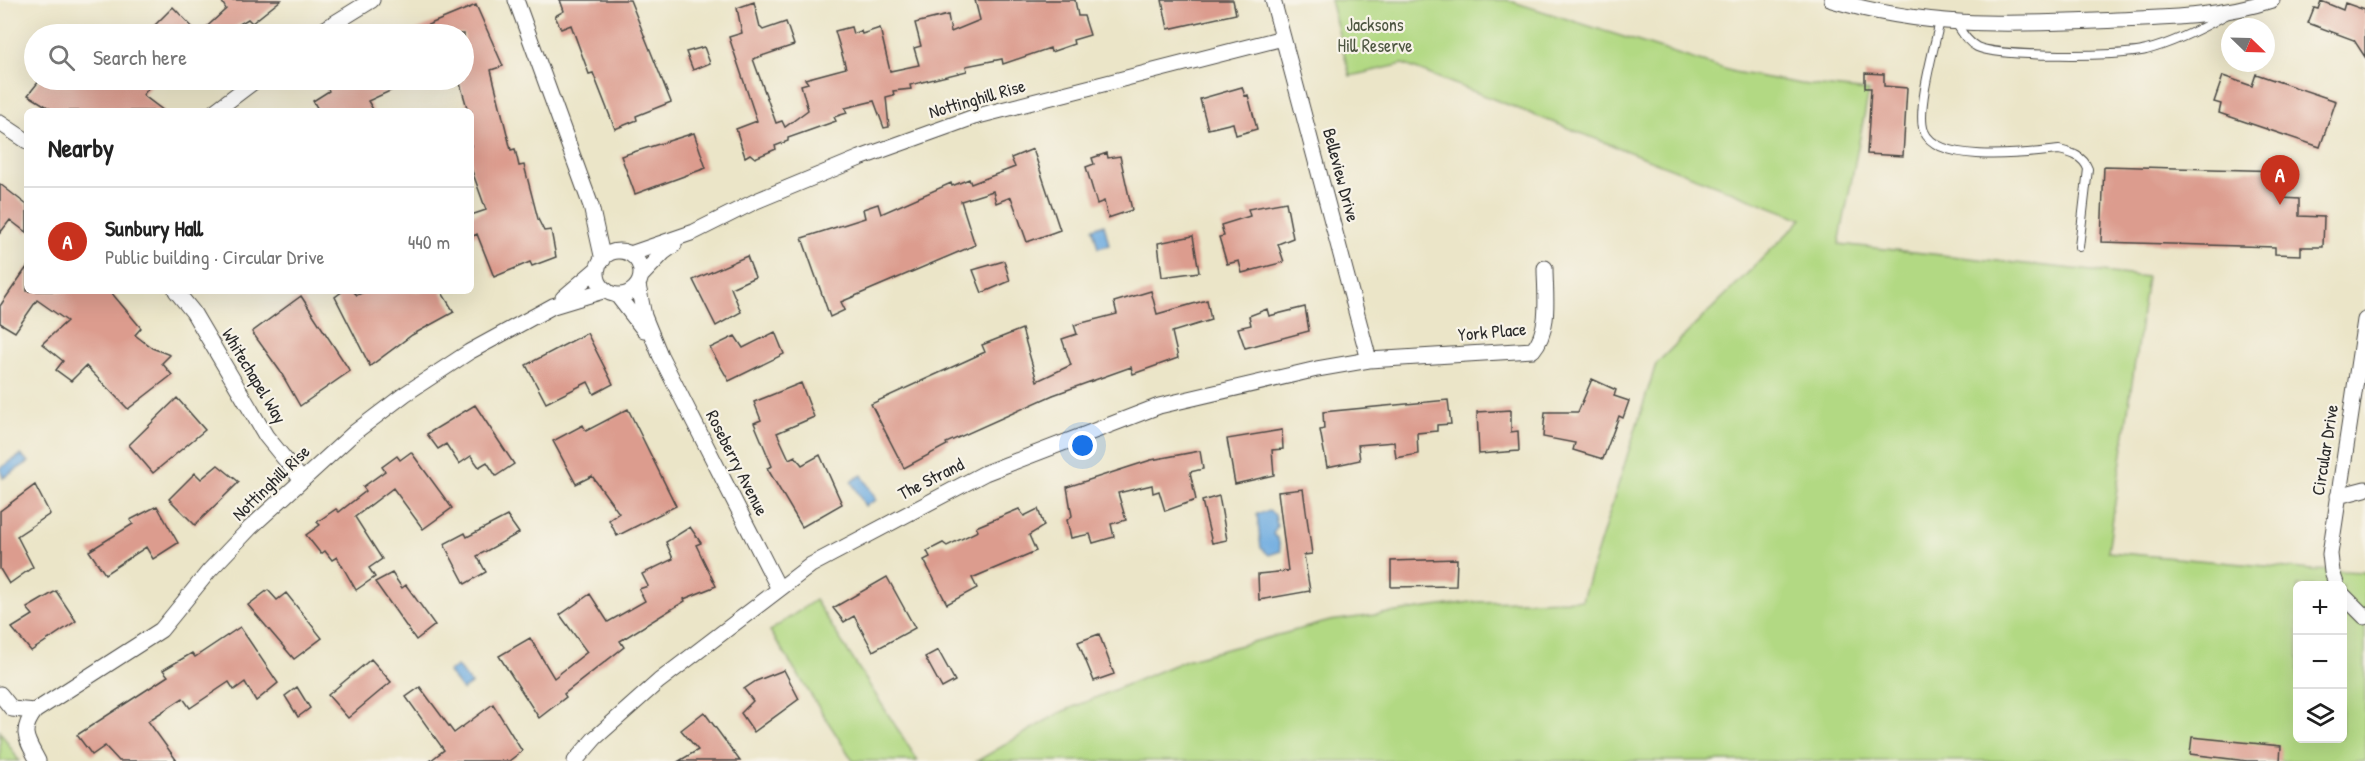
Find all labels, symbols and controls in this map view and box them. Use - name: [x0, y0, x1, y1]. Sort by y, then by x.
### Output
- park label: Jacksons Hill Reserve: [1337, 12, 1413, 58]
- north arrow: [2221, 18, 2275, 72]
- search box: [24, 24, 474, 90]
- icon: search: [45, 41, 78, 74]
- text: Search here: [93, 42, 187, 72]
- street label: Nottinghill Rise: [926, 73, 1028, 124]
- street label: Belleview Drive: [1317, 125, 1366, 224]
- text: Nearby: [48, 130, 114, 165]
- pin: A: [2260, 156, 2300, 205]
- text: Sunbury Hall: [105, 213, 203, 243]
- text: A: [63, 228, 72, 255]
- text: 440 m: [408, 228, 450, 255]
- text: Public building · Circular Drive: [105, 243, 324, 270]
- street label: York Place: [1457, 316, 1527, 347]
- street label: Whitechapel Way: [216, 323, 293, 428]
- street label: Circular Drive: [2305, 403, 2344, 497]
- street label: Roseberry Avenue: [700, 406, 775, 520]
- your location: [1068, 431, 1097, 460]
- street label: Nottinghill Rise: [226, 439, 315, 526]
- street label: The Strand: [894, 451, 968, 506]
- map controls: [2293, 581, 2347, 743]
- button: +: [2293, 581, 2347, 635]
- button: −: [2293, 635, 2347, 689]
- button: layers: [2293, 689, 2347, 743]

